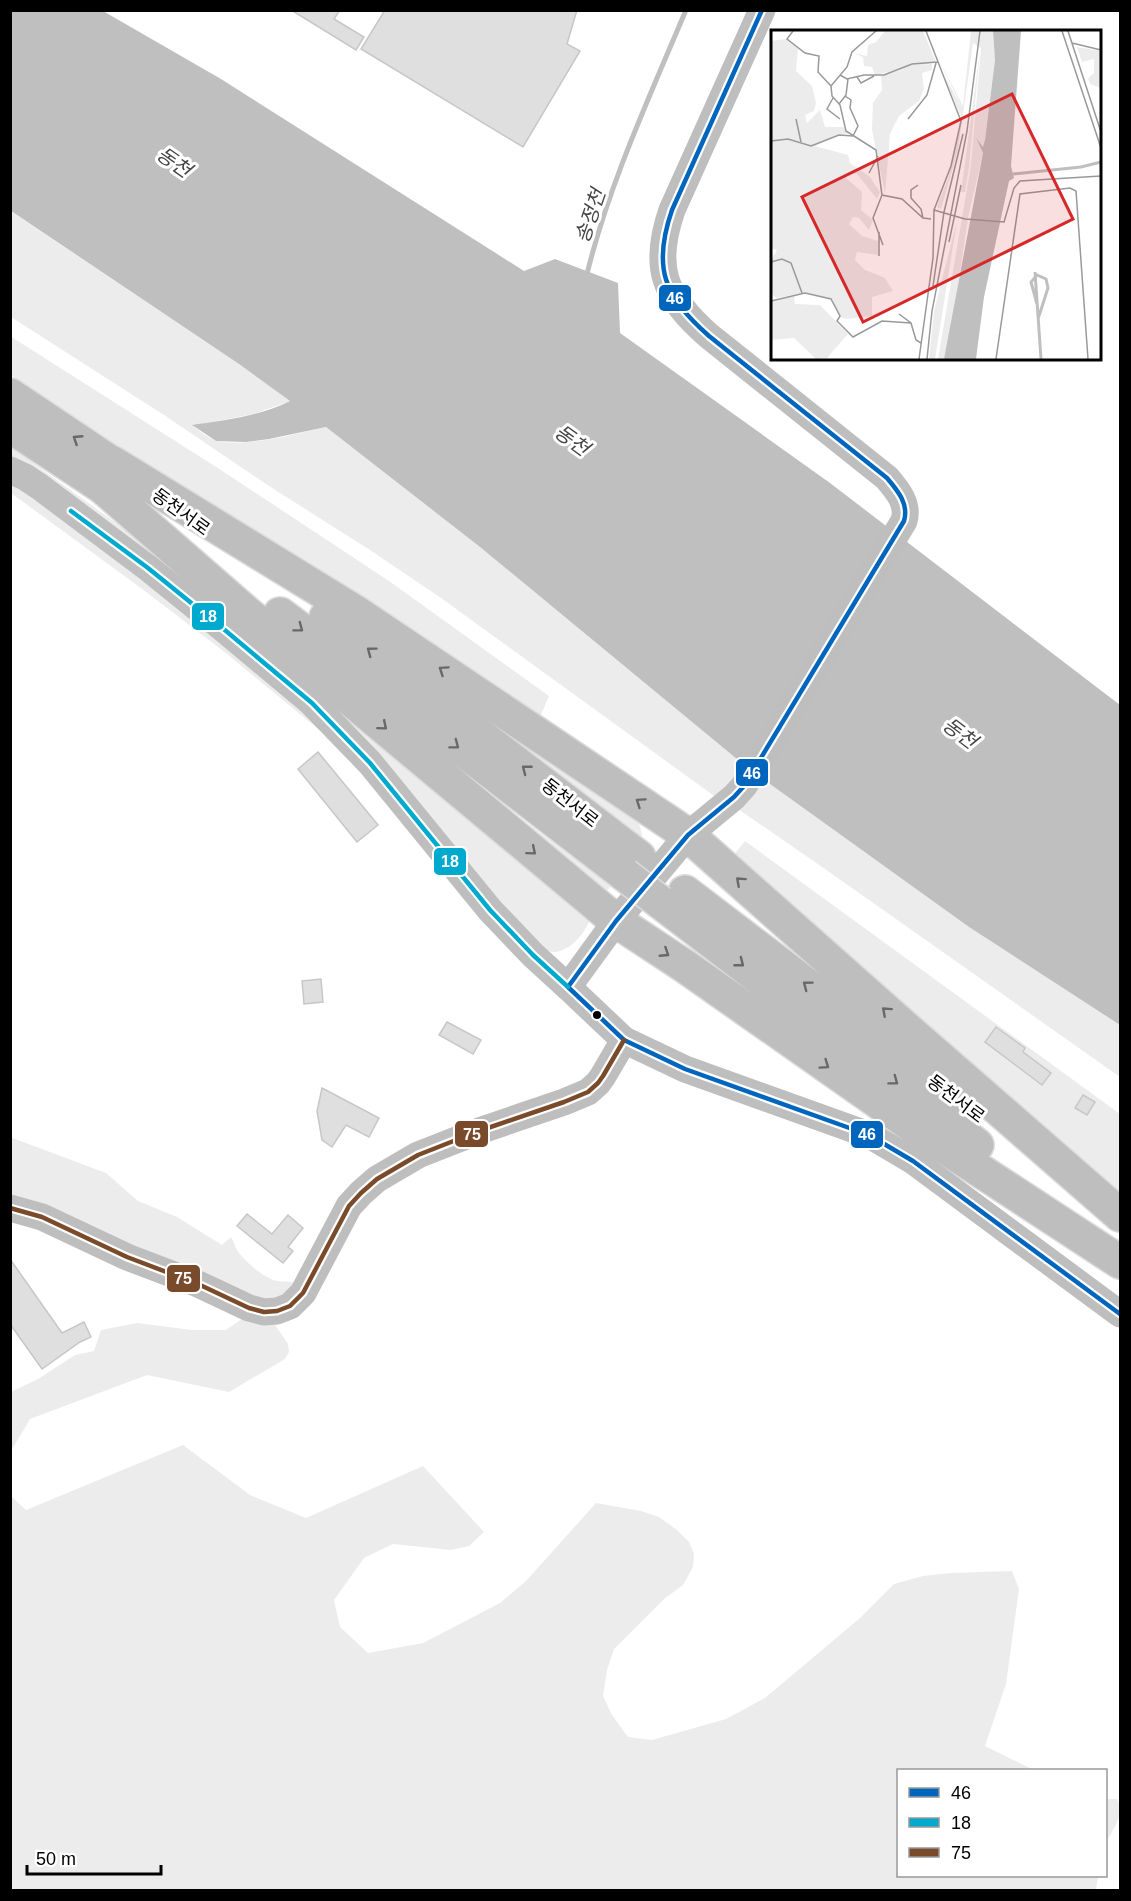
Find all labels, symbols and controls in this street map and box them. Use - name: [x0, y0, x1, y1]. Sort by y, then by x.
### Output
- inset map: [771, 30, 1101, 360]
- water label: 동천: [153, 142, 198, 183]
- water label: 송정천: [571, 184, 610, 246]
- line badge: 46: [658, 284, 692, 312]
- text: 46: [666, 290, 684, 307]
- water label: 동천: [551, 420, 595, 461]
- one-way arrow: [73, 435, 84, 446]
- street label: 동천서로: [148, 484, 214, 540]
- line badge: 18: [191, 602, 225, 631]
- text: 18: [199, 608, 217, 625]
- one-way arrow: [293, 621, 304, 632]
- one-way arrow: [367, 648, 378, 659]
- one-way arrow: [438, 666, 449, 677]
- water label: 동천: [939, 713, 983, 754]
- one-way arrow: [376, 719, 387, 730]
- one-way arrow: [449, 737, 460, 748]
- line badge: 46: [735, 758, 769, 787]
- text: 46: [743, 765, 761, 782]
- one-way arrow: [522, 766, 533, 777]
- street label: 동천서로: [538, 775, 602, 831]
- one-way arrow: [635, 798, 646, 809]
- one-way arrow: [525, 844, 536, 855]
- line badge: 18: [433, 847, 467, 876]
- text: 18: [441, 853, 459, 870]
- one-way arrow: [737, 877, 747, 888]
- one-way arrow: [659, 946, 669, 958]
- one-way arrow: [733, 955, 744, 966]
- one-way arrow: [802, 981, 813, 992]
- one-way arrow: [882, 1007, 893, 1018]
- unlabelled marker: [591, 1009, 603, 1021]
- one-way arrow: [819, 1058, 830, 1069]
- street label: 동천서로: [924, 1071, 988, 1127]
- one-way arrow: [888, 1074, 899, 1085]
- line badge: 75: [454, 1120, 489, 1148]
- line badge: 46: [850, 1120, 884, 1149]
- text: 75: [463, 1126, 481, 1143]
- text: 46: [858, 1126, 876, 1143]
- line badge: 75: [166, 1264, 201, 1293]
- text: 75: [174, 1270, 192, 1287]
- legend: [897, 1769, 1107, 1877]
- text: 46: [951, 1783, 971, 1803]
- text: 18: [951, 1813, 971, 1833]
- scale bar: [27, 1838, 160, 1876]
- text: 75: [951, 1843, 971, 1863]
- text: 50 m: [36, 1849, 76, 1869]

